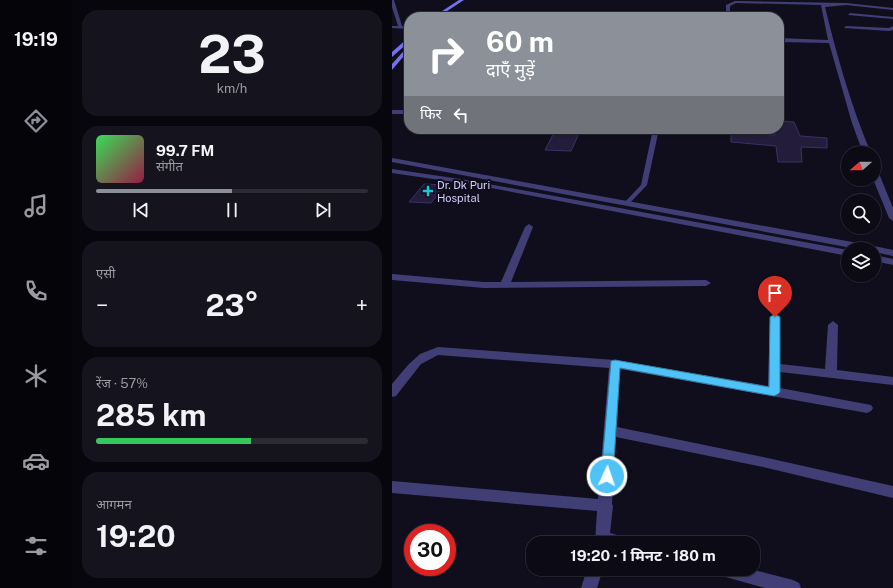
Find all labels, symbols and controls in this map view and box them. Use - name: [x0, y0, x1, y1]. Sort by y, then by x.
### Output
- text: 23: [198, 24, 266, 85]
- text: 60 m: [486, 25, 554, 58]
- icon: right: [420, 28, 472, 80]
- text: 19:19: [14, 29, 58, 50]
- text: दाएँ मुड़ें: [486, 59, 535, 80]
- text: km/h: [217, 81, 247, 96]
- icon: left: [450, 104, 472, 126]
- text: फिर: [420, 105, 442, 122]
- icon: directions: [22, 107, 50, 135]
- text: 99.7 FM: [156, 142, 214, 159]
- north arrow: [841, 146, 881, 186]
- map controls: [841, 146, 881, 282]
- text: संगीत: [156, 159, 183, 174]
- place label: Dr. Dk Puri Hospital: [437, 179, 490, 204]
- marker: Dr. Dk Puri Hospital: [422, 185, 434, 197]
- icon: music: [22, 192, 50, 220]
- button: search: [841, 194, 881, 234]
- icon: previous: [130, 199, 152, 221]
- icon: pause: [221, 199, 243, 221]
- icon: next: [312, 199, 334, 221]
- button: layers: [841, 242, 881, 282]
- text: एसी: [96, 266, 115, 281]
- pin: [758, 276, 792, 317]
- icon: phone: [22, 277, 50, 305]
- icon: arrive: [764, 282, 786, 304]
- text: 23°: [205, 287, 259, 323]
- text: −: [96, 292, 108, 318]
- text: +: [356, 292, 368, 318]
- icon: climate: [22, 362, 50, 390]
- text: रेंज · 57%: [96, 376, 148, 391]
- text: 285 km: [96, 397, 206, 433]
- icon: car: [22, 447, 50, 475]
- position arrow: [586, 455, 628, 497]
- text: आगमन: [96, 497, 132, 512]
- text: 19:20: [96, 518, 176, 554]
- speed limit sign: 30: [404, 524, 456, 576]
- icon: filters: [22, 532, 50, 560]
- text: 19:20 · 1 मिनट · 180 m: [570, 547, 716, 564]

